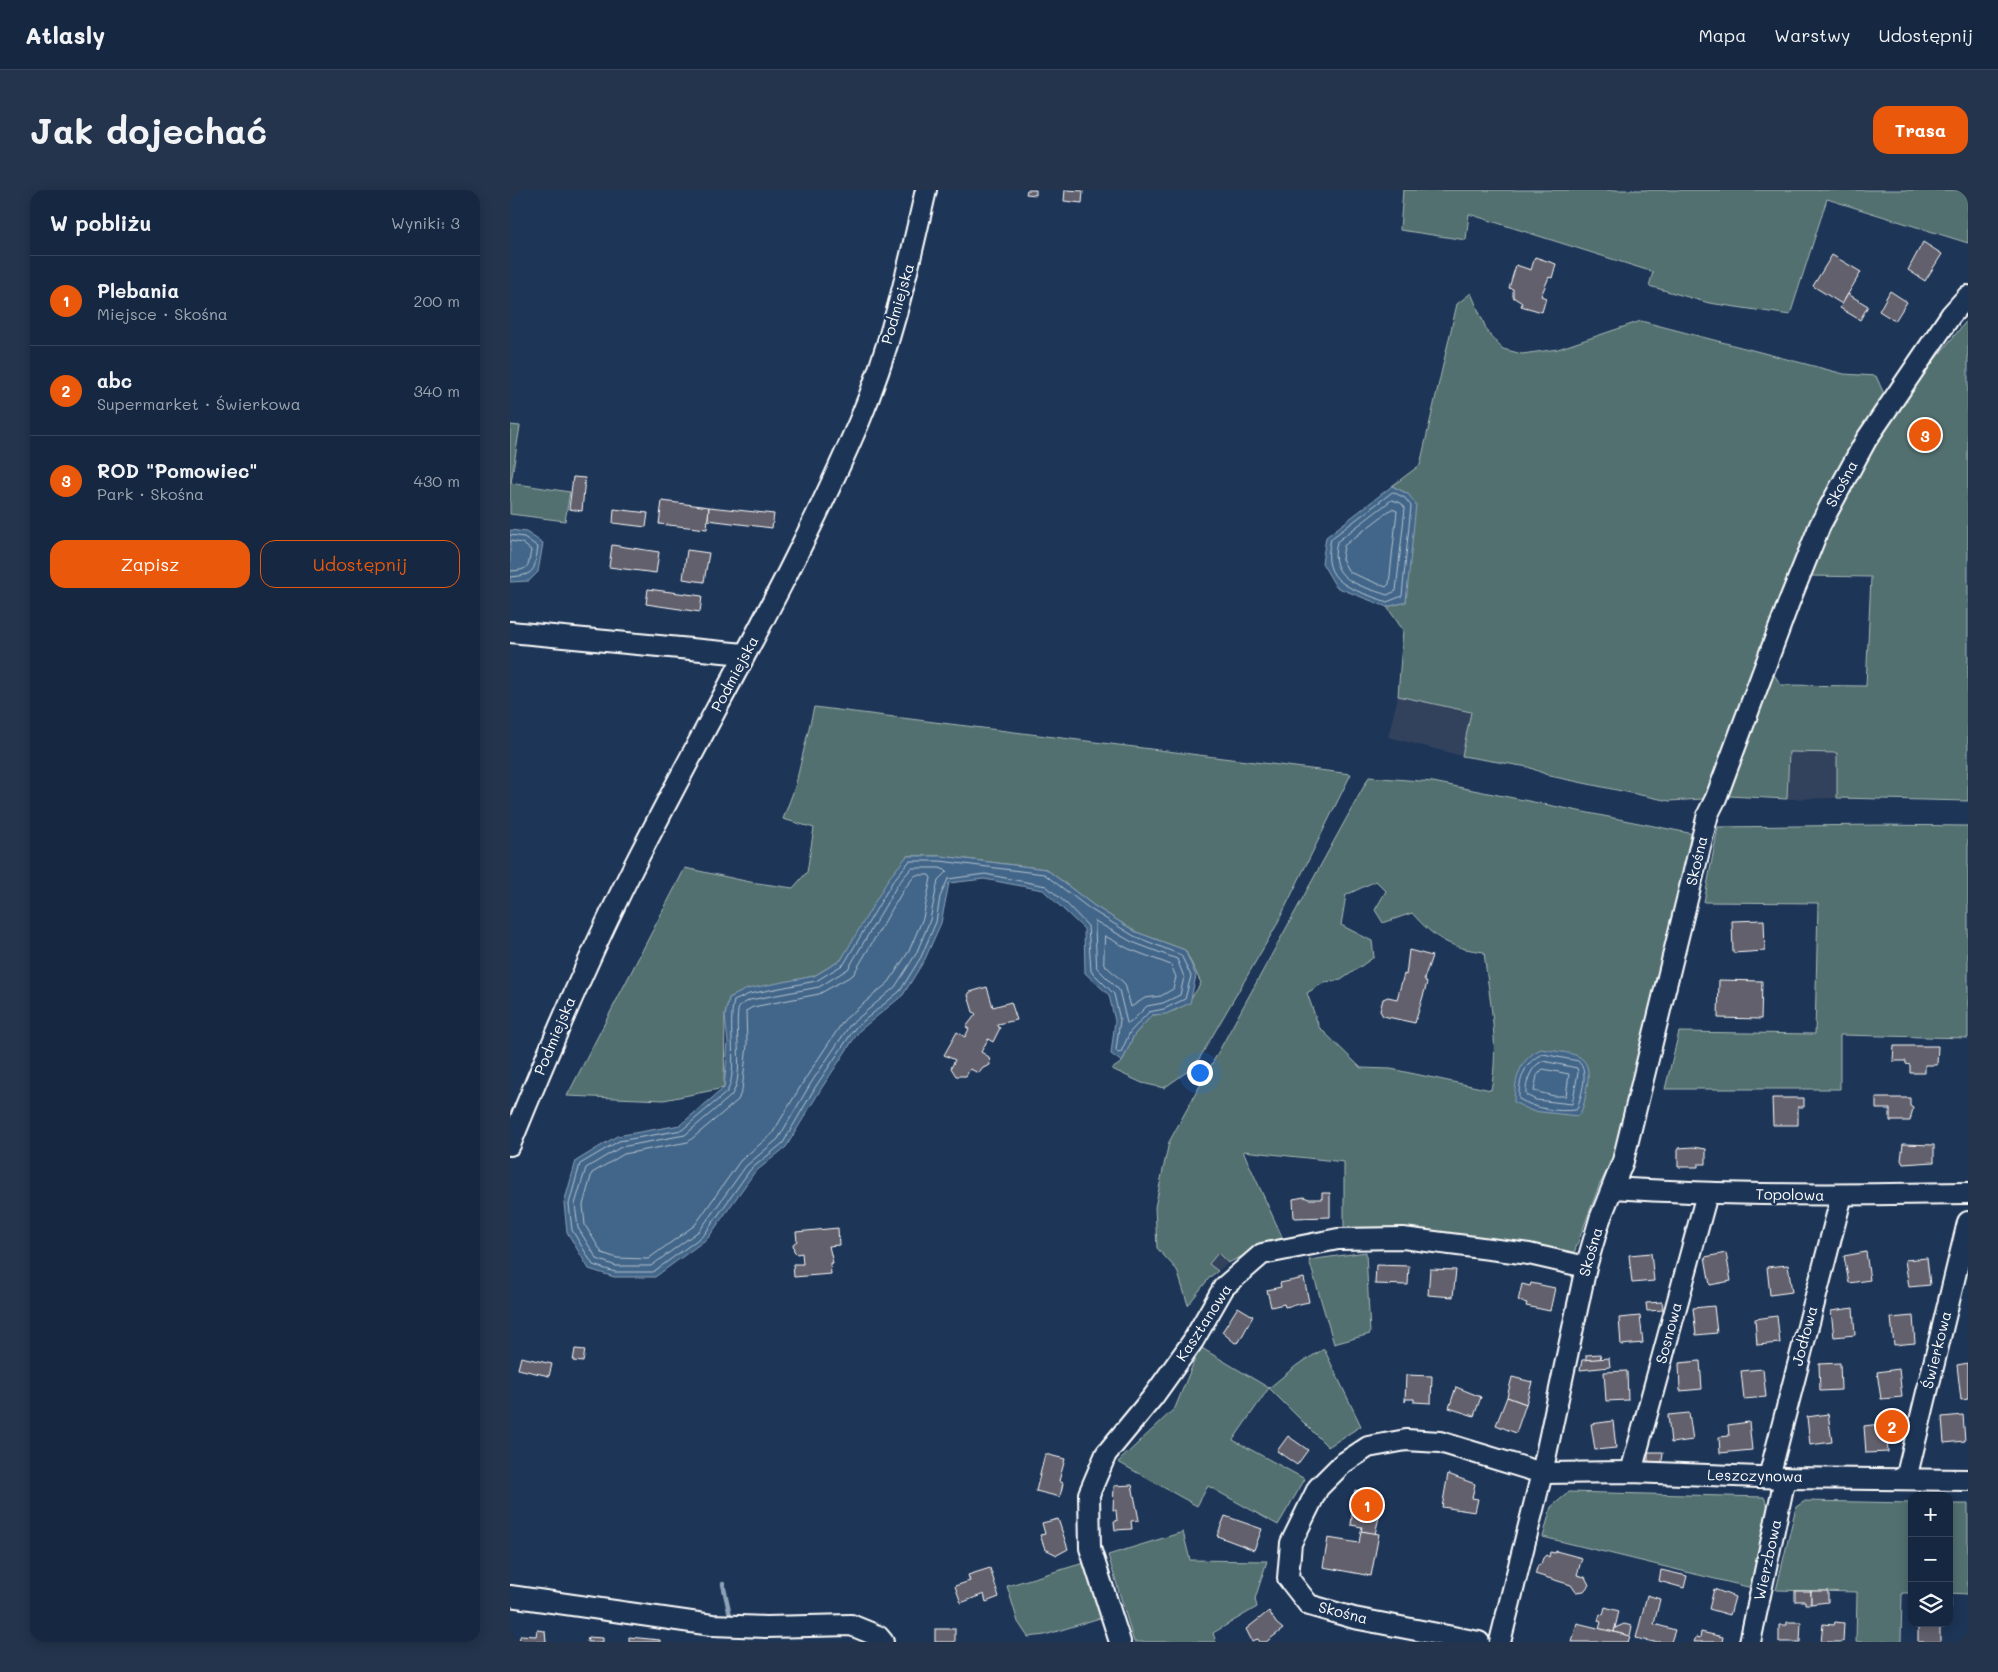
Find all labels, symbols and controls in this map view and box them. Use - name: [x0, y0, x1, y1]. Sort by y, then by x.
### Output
- text: Atlasly: [25, 19, 105, 50]
- text: Mapa: [1698, 23, 1746, 47]
- text: Warstwy: [1774, 23, 1850, 47]
- text: Udostępnij: [1878, 23, 1973, 47]
- button: Trasa: [1873, 106, 1968, 154]
- text: Jak dojechać: [30, 107, 267, 153]
- text: W pobliżu: [50, 209, 151, 236]
- text: Wyniki: 3: [391, 212, 460, 233]
- street label: Podmiejska: [876, 261, 918, 346]
- text: Plebania: [97, 278, 179, 303]
- text: 1: [62, 290, 70, 311]
- text: 200 m: [413, 290, 460, 311]
- text: Miejsce · Skośna: [97, 303, 228, 324]
- text: abc: [97, 368, 132, 393]
- text: 2: [62, 380, 70, 401]
- text: 340 m: [413, 380, 460, 401]
- text: Supermarket · Świerkowa: [97, 393, 301, 414]
- pin: 3: [1909, 416, 1941, 454]
- street label: Skośna: [1820, 457, 1862, 510]
- text: ROD "Pomowiec": [97, 458, 258, 483]
- text: 3: [61, 470, 71, 491]
- text: 430 m: [413, 470, 460, 491]
- text: Park · Skośna: [97, 483, 204, 504]
- button: Zapisz: [50, 540, 250, 588]
- button: Udostępnij: [260, 540, 460, 588]
- street label: Podmiejska: [706, 632, 762, 715]
- street label: Skośna: [1681, 834, 1711, 888]
- street label: Podmiejska: [529, 993, 580, 1078]
- your location: [1187, 1060, 1213, 1086]
- street label: Topolowa: [1755, 1183, 1825, 1205]
- street label: Skośna: [1573, 1225, 1607, 1279]
- street label: Kasztanowa: [1171, 1280, 1236, 1365]
- street label: Sosnowa: [1650, 1300, 1686, 1366]
- street label: Jodłowa: [1786, 1304, 1822, 1368]
- street label: Świerkowa: [1917, 1309, 1955, 1391]
- pin: 2: [1876, 1407, 1908, 1445]
- street label: Leszczynowa: [1707, 1464, 1803, 1486]
- pin: 1: [1351, 1486, 1383, 1524]
- map controls: [1908, 1492, 1953, 1627]
- button: +: [1908, 1492, 1953, 1537]
- street label: Wierzbowa: [1749, 1517, 1785, 1602]
- button: −: [1908, 1537, 1953, 1582]
- button: layers: [1908, 1582, 1953, 1627]
- street label: Skośna: [1316, 1596, 1370, 1628]

